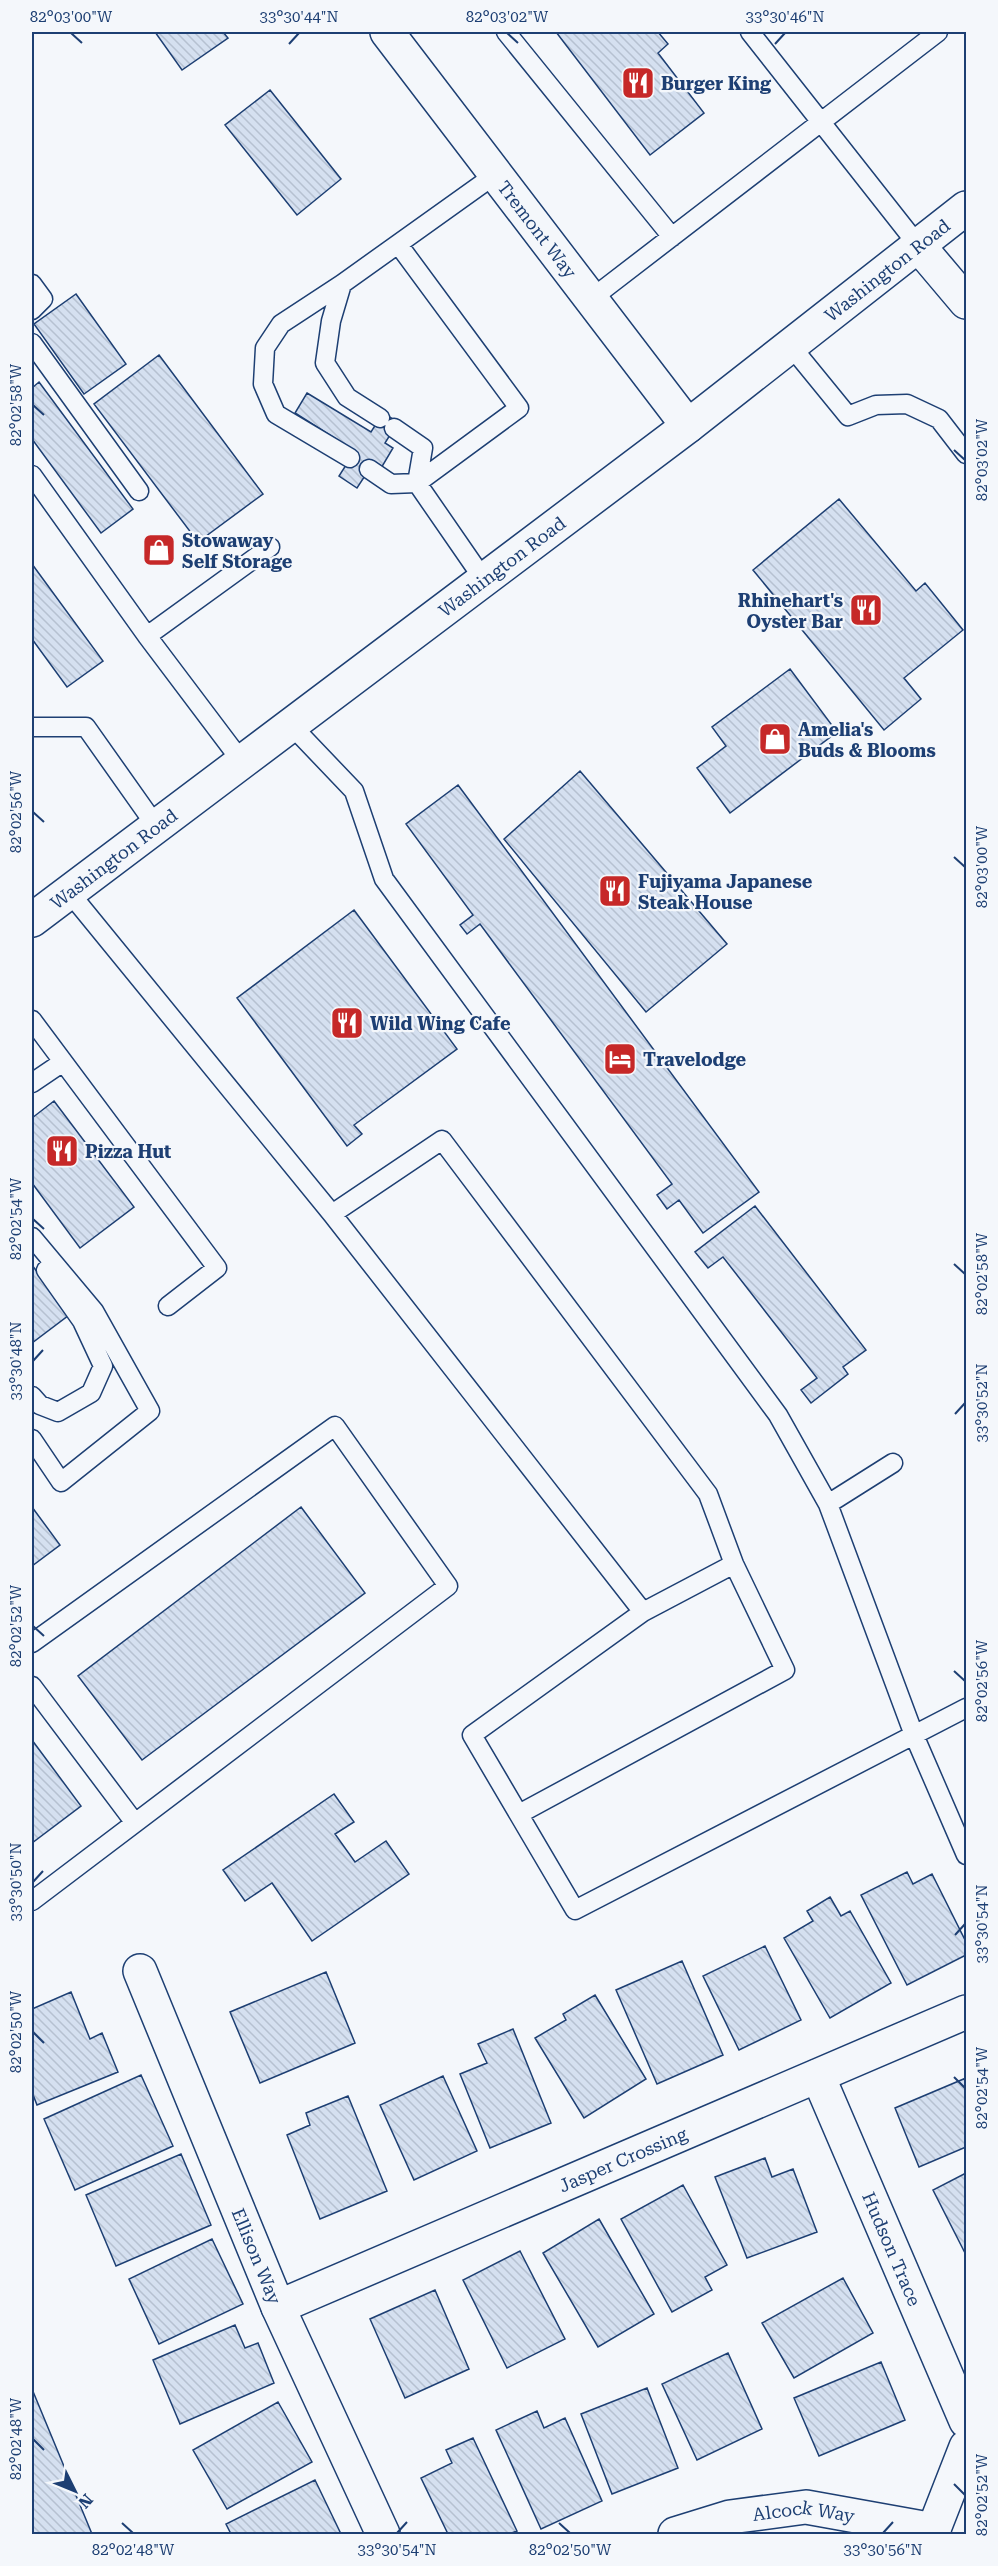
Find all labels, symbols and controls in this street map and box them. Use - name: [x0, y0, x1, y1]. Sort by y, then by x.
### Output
- text: 82°03'00"W: [30, 8, 113, 26]
- text: 33°30'44"N: [259, 8, 339, 26]
- text: 82°03'02"W: [466, 8, 549, 26]
- text: 33°30'46"N: [745, 8, 825, 26]
- restaurant icon: Burger King: [620, 65, 656, 101]
- place label: Burger King: [661, 73, 772, 94]
- street label: Tremont Way: [494, 176, 582, 282]
- street label: Washington Road: [820, 214, 954, 326]
- text: 82°02'58"W: [7, 363, 25, 446]
- text: 82°03'02"W: [973, 418, 991, 501]
- street label: Washington Road: [434, 511, 570, 621]
- place label: Stowaway Self Storage: [182, 530, 293, 572]
- shop icon: Stowaway Self Storage: [141, 532, 177, 568]
- place label: Rhinehart's Oyster Bar: [738, 590, 843, 632]
- restaurant icon: Rhinehart's Oyster Bar: [848, 592, 884, 628]
- place label: Amelia's Buds & Blooms: [798, 719, 936, 761]
- shop icon: Amelia's Buds & Blooms: [757, 721, 793, 757]
- text: 82°02'56"W: [7, 770, 25, 853]
- street label: Washington Road: [46, 804, 181, 913]
- text: 82°03'00"W: [973, 825, 991, 908]
- place label: Fujiyama Japanese Steak House: [638, 871, 813, 913]
- restaurant icon: Fujiyama Japanese Steak House: [597, 873, 633, 909]
- restaurant icon: Wild Wing Cafe: [329, 1005, 365, 1041]
- place label: Wild Wing Cafe: [370, 1013, 511, 1034]
- hotel icon: Travelodge: [602, 1041, 638, 1077]
- place label: Travelodge: [643, 1049, 746, 1070]
- restaurant icon: Pizza Hut: [44, 1133, 80, 1169]
- place label: Pizza Hut: [85, 1141, 171, 1162]
- text: 82°02'54"W: [7, 1177, 25, 1260]
- text: 82°02'58"W: [973, 1232, 991, 1315]
- text: 33°30'48"N: [7, 1321, 25, 1401]
- text: 33°30'52"N: [973, 1363, 991, 1443]
- text: 82°02'52"W: [7, 1584, 25, 1667]
- text: 82°02'56"W: [973, 1639, 991, 1722]
- text: 33°30'50"N: [7, 1842, 25, 1922]
- text: 33°30'54"N: [973, 1884, 991, 1964]
- text: 82°02'50"W: [7, 1990, 25, 2073]
- text: 82°02'54"W: [973, 2046, 991, 2129]
- street label: Jasper Crossing: [555, 2122, 691, 2196]
- street label: Hudson Trace: [858, 2189, 926, 2309]
- street label: Ellison Way: [228, 2205, 286, 2307]
- text: 82°02'48"W: [7, 2397, 25, 2480]
- text: 82°02'52"W: [973, 2453, 991, 2536]
- north arrow: [45, 2461, 105, 2521]
- text: N: [74, 2490, 97, 2512]
- street label: Alcock Way: [751, 2496, 857, 2526]
- text: 82°02'48"W: [92, 2541, 175, 2559]
- text: 33°30'54"N: [357, 2541, 437, 2559]
- text: 82°02'50"W: [529, 2541, 612, 2559]
- text: 33°30'56"N: [843, 2541, 923, 2559]

